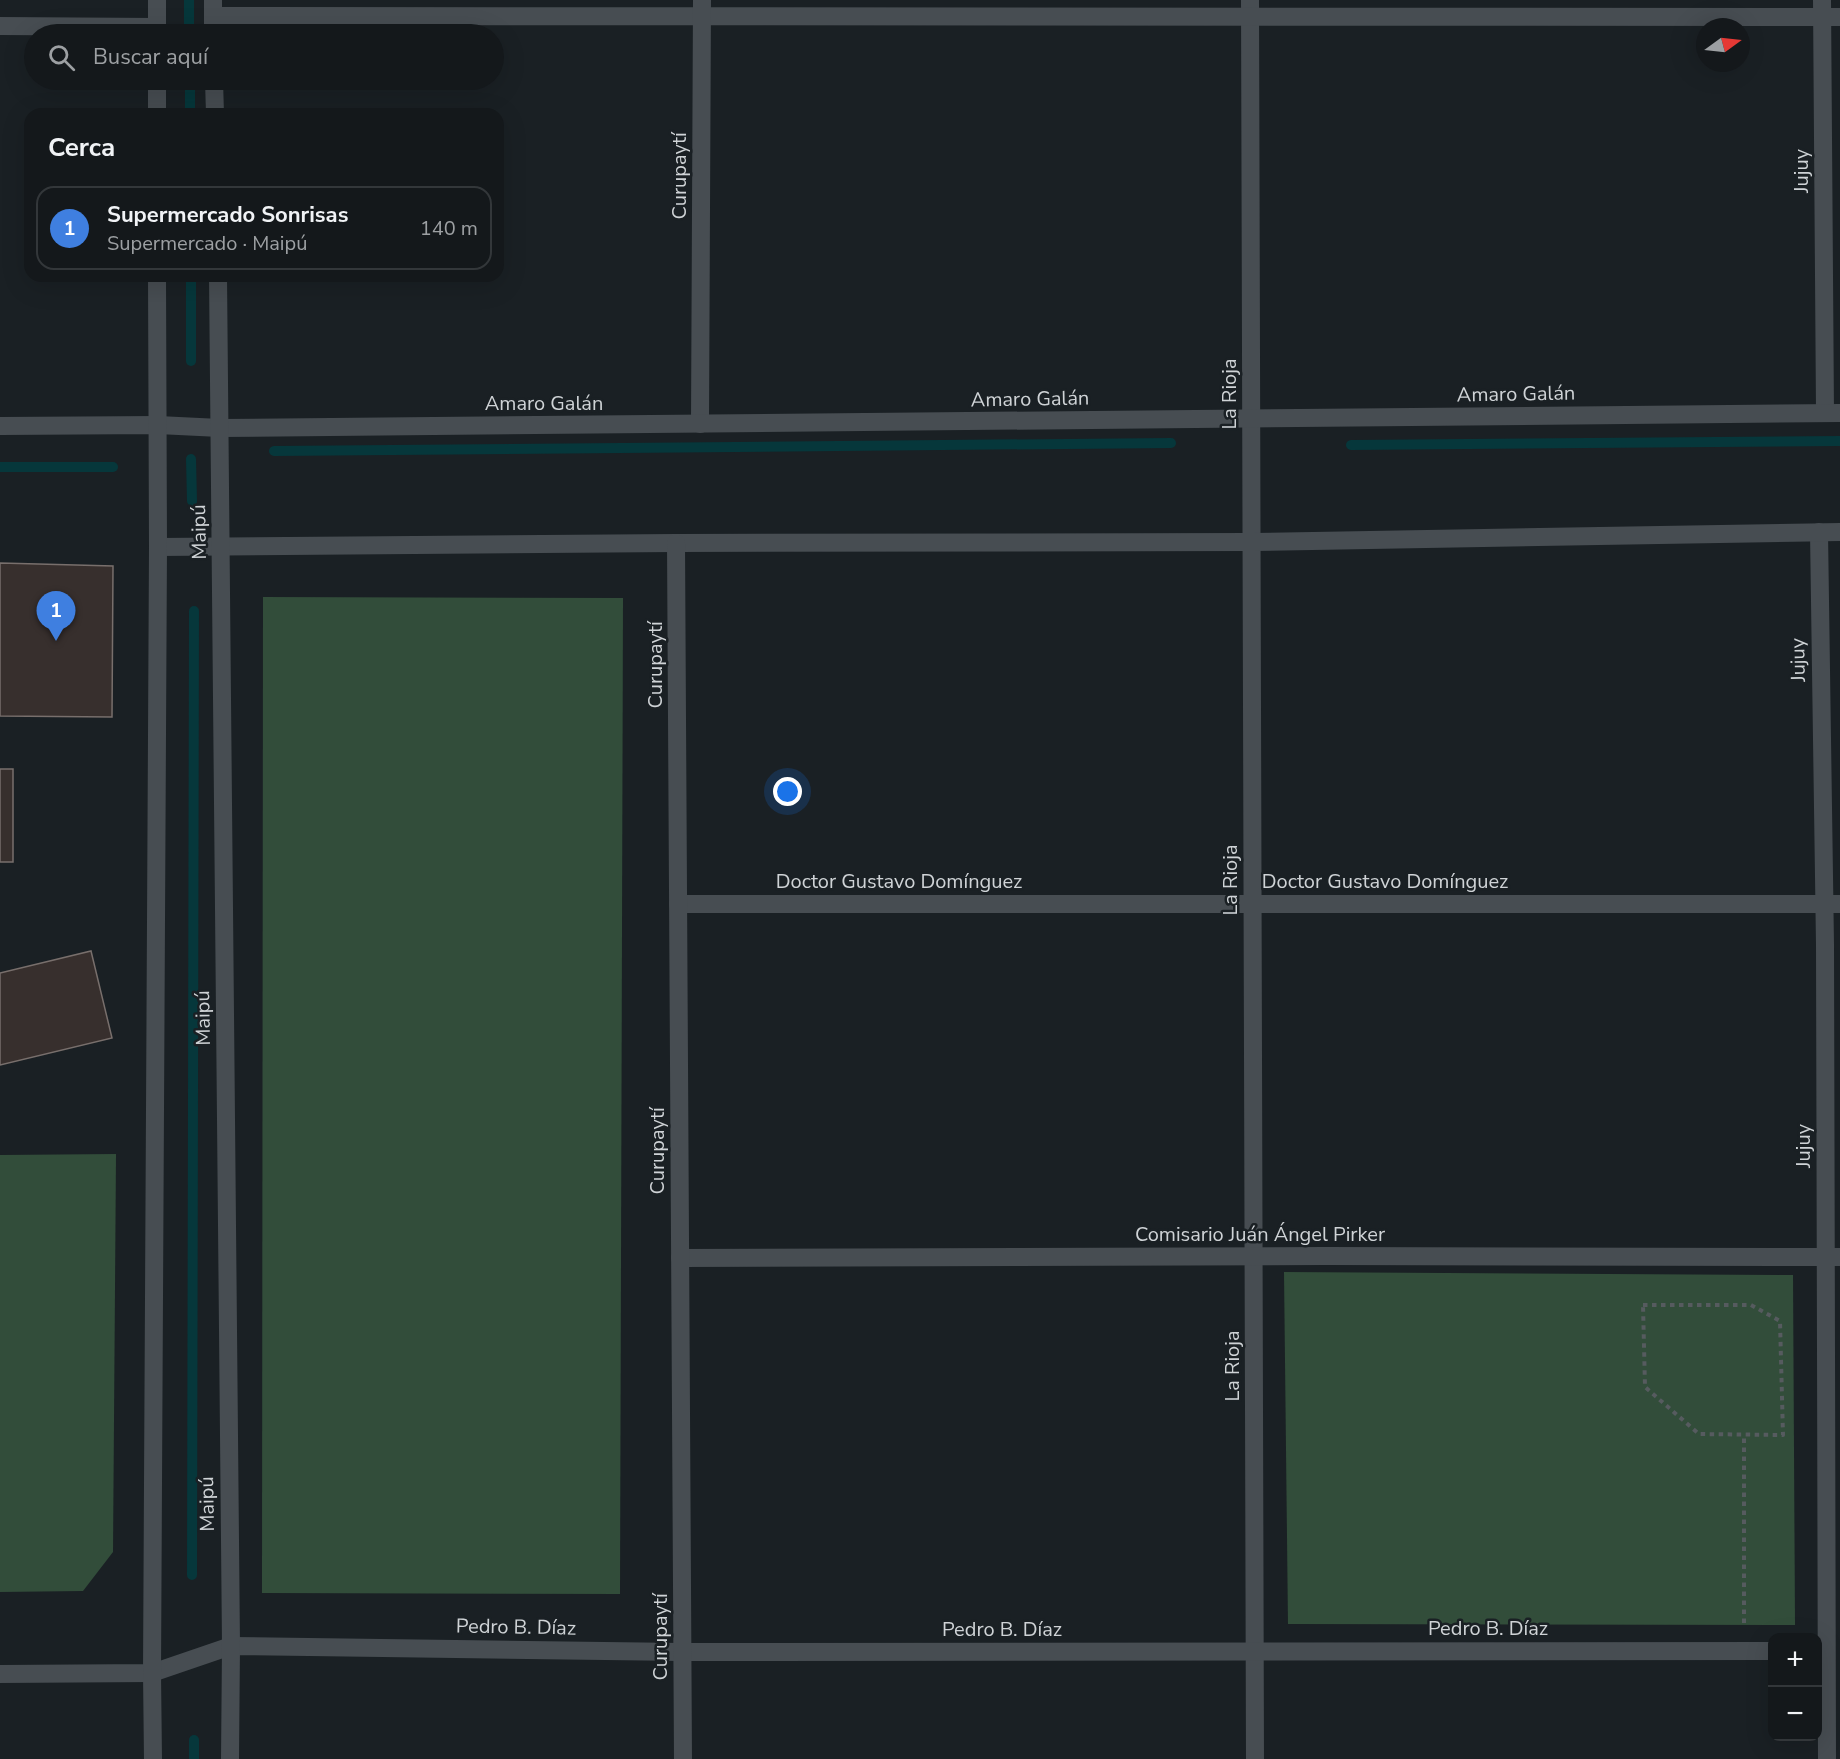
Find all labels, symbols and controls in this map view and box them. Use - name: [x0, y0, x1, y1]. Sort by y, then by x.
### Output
- north arrow: [1696, 18, 1750, 72]
- search box: [24, 24, 504, 90]
- icon: search: [45, 41, 78, 74]
- text: Buscar aquí: [93, 42, 208, 72]
- text: Cerca: [48, 130, 115, 165]
- street label: Curupaytí: [666, 131, 693, 220]
- street label: Jujuy: [1788, 148, 1815, 194]
- text: Supermercado Sonrisas: [107, 200, 348, 230]
- text: 1: [64, 215, 76, 242]
- text: 140 m: [420, 215, 478, 242]
- text: Supermercado · Maipú: [107, 230, 307, 257]
- street label: La Rioja: [1216, 358, 1243, 430]
- street label: Amaro Galán: [1456, 379, 1576, 409]
- street label: Amaro Galán: [970, 384, 1090, 414]
- street label: Amaro Galán: [485, 390, 603, 417]
- street label: Maipú: [185, 504, 213, 560]
- pin: 1: [36, 592, 76, 641]
- street label: Curupaytí: [642, 620, 669, 709]
- street label: Jujuy: [1784, 637, 1812, 683]
- your location: [773, 777, 802, 806]
- street label: La Rioja: [1217, 844, 1244, 916]
- street label: Doctor Gustavo Domínguez: [776, 868, 1022, 895]
- street label: Doctor Gustavo Domínguez: [1262, 868, 1508, 895]
- street label: Maipú: [189, 990, 217, 1046]
- street label: Curupaytí: [644, 1106, 671, 1195]
- street label: Jujuy: [1790, 1123, 1817, 1169]
- street label: Comisario Juán Ángel Pirker: [1135, 1221, 1385, 1248]
- street label: La Rioja: [1219, 1330, 1246, 1402]
- street label: Maipú: [193, 1476, 221, 1532]
- street label: Curupaytí: [647, 1592, 674, 1681]
- street label: Pedro B. Díaz: [456, 1612, 576, 1642]
- street label: Pedro B. Díaz: [1428, 1615, 1548, 1642]
- street label: Pedro B. Díaz: [942, 1616, 1062, 1643]
- map controls: [1768, 1633, 1822, 1741]
- button: +: [1768, 1633, 1822, 1687]
- button: −: [1768, 1687, 1822, 1741]

